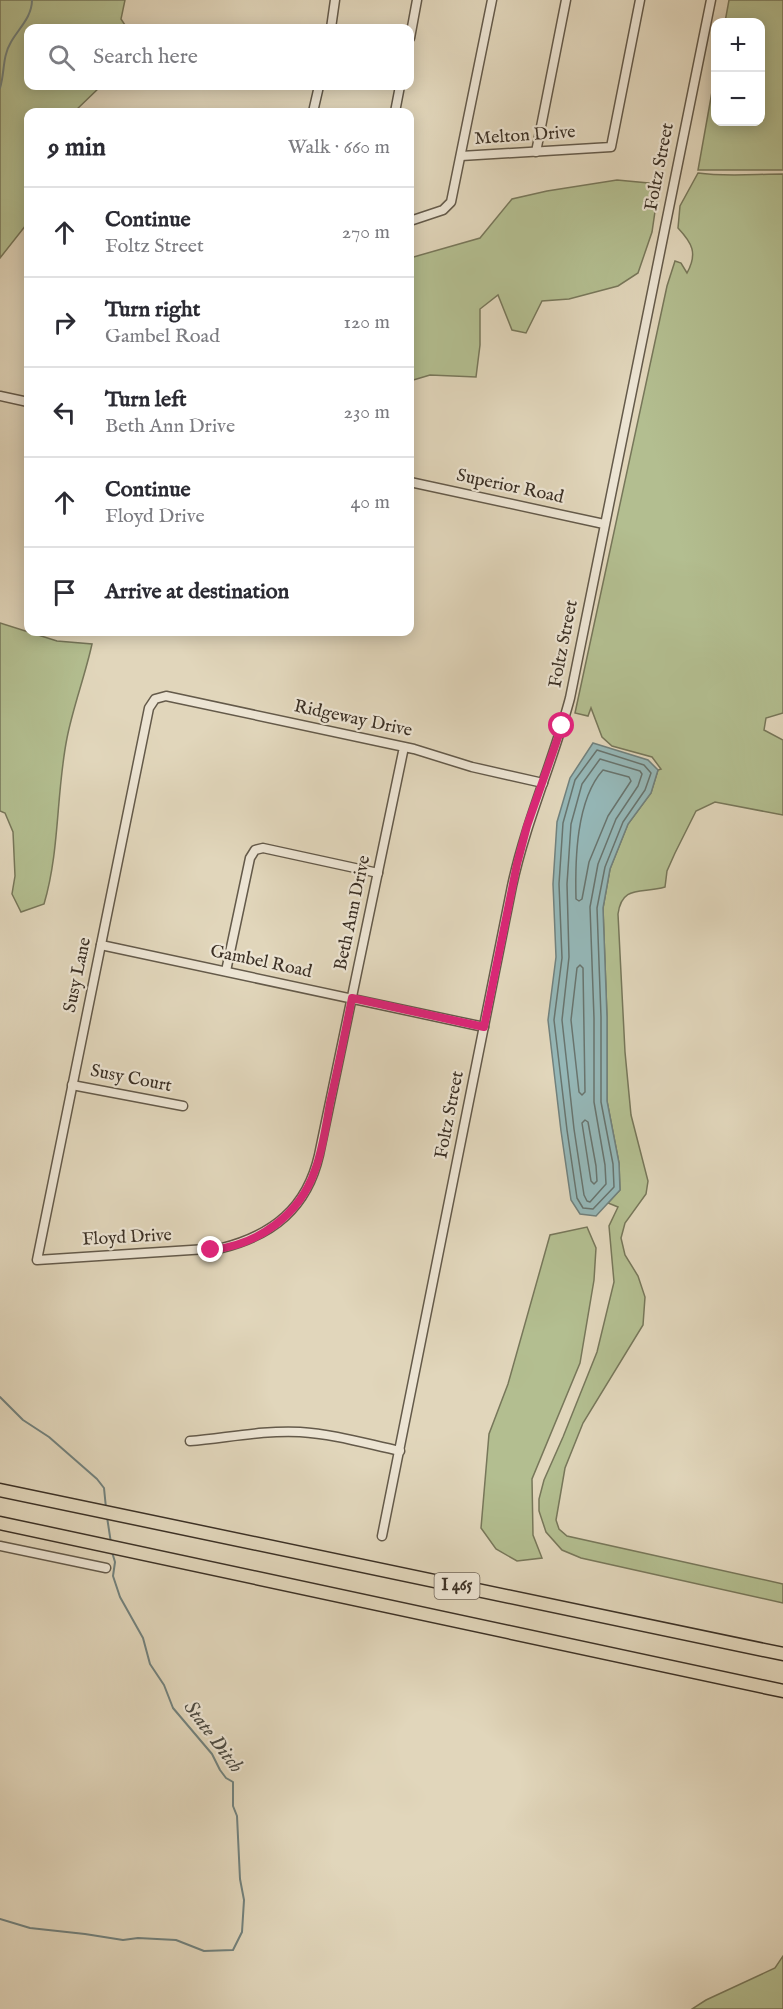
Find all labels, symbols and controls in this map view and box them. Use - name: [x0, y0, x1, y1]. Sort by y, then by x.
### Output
- map controls: [711, 18, 765, 126]
- button: +: [711, 18, 765, 72]
- search box: [24, 24, 414, 90]
- icon: search: [45, 41, 78, 74]
- text: Search here: [93, 43, 198, 71]
- button: −: [711, 72, 765, 126]
- street label: Melton Drive: [474, 121, 576, 151]
- street label: Foltz Street: [640, 121, 680, 213]
- text: 9 min: [48, 131, 106, 164]
- text: Walk · 660 m: [288, 135, 390, 160]
- text: Continue: [105, 206, 191, 234]
- icon: ahead: [48, 216, 81, 249]
- text: 270 m: [342, 220, 390, 245]
- text: Foltz Street: [105, 234, 204, 259]
- text: Turn right: [105, 296, 200, 324]
- icon: right: [48, 306, 81, 339]
- text: 120 m: [344, 310, 390, 335]
- text: Gambel Road: [105, 324, 220, 349]
- text: Turn left: [105, 386, 187, 414]
- icon: left: [48, 396, 81, 429]
- text: 230 m: [344, 400, 390, 425]
- text: Beth Ann Drive: [105, 414, 235, 439]
- street label: Superior Road: [454, 464, 566, 510]
- text: Continue: [105, 476, 191, 504]
- icon: ahead: [48, 486, 81, 519]
- text: 40 m: [351, 490, 390, 515]
- text: Floyd Drive: [105, 504, 205, 529]
- icon: arrive: [48, 576, 81, 609]
- text: Arrive at destination: [105, 578, 289, 606]
- street label: Foltz Street: [544, 598, 584, 690]
- street label: Ridgeway Drive: [292, 695, 414, 743]
- route start: [548, 712, 574, 738]
- street label: Beth Ann Drive: [330, 853, 376, 973]
- street label: Susy Lane: [59, 935, 97, 1015]
- street label: Gambel Road: [208, 940, 314, 984]
- street label: Susy Court: [88, 1060, 174, 1098]
- street label: Foltz Street: [430, 1069, 470, 1161]
- street label: Floyd Drive: [82, 1224, 172, 1252]
- route end: [197, 1236, 223, 1262]
- road number: I 465: [434, 1573, 480, 1599]
- water label: State Ditch: [178, 1696, 249, 1778]

